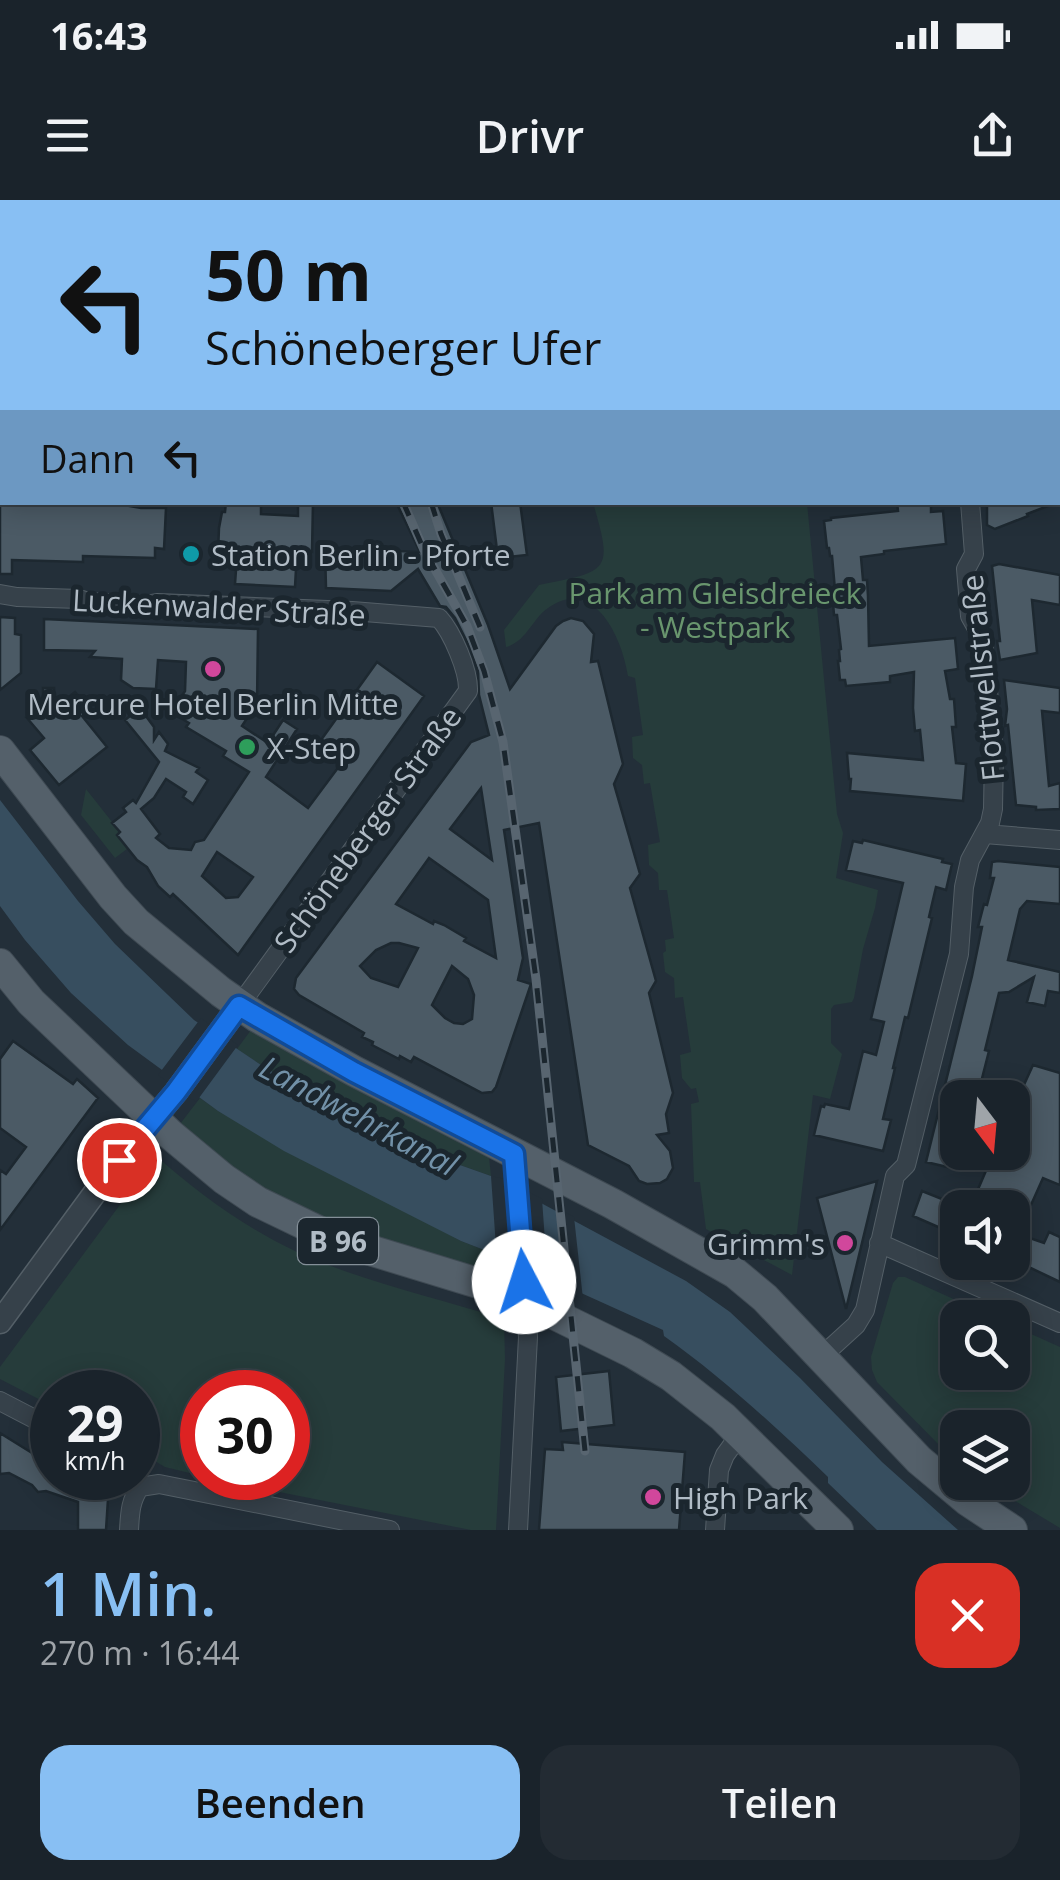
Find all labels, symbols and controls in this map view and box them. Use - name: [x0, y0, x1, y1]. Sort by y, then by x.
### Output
- text: 16:43: [50, 9, 148, 61]
- text: Drivr: [476, 105, 584, 166]
- icon: menu: [40, 108, 95, 163]
- icon: share: [965, 108, 1020, 163]
- text: 50 m: [205, 226, 372, 322]
- icon: left: [40, 240, 170, 370]
- text: Schöneberger Ufer: [205, 317, 601, 378]
- icon: left: [155, 430, 210, 485]
- text: Dann: [40, 432, 135, 484]
- place label: Station Berlin - Pforte: [211, 534, 511, 575]
- marker: Station Berlin - Pforte: [180, 543, 202, 565]
- park label: Park am Gleisdreieck - Westpark: [569, 572, 862, 647]
- street label: Flottwellstraße: [951, 573, 1013, 783]
- street label: Luckenwalder Straße: [71, 579, 367, 635]
- marker: Mercure Hotel Berlin Mitte: [202, 658, 224, 680]
- place label: Mercure Hotel Berlin Mitte: [27, 683, 399, 724]
- street label: Schöneberger Straße: [264, 698, 470, 960]
- place label: X-Step: [267, 727, 356, 768]
- marker: X-Step: [236, 736, 258, 758]
- water label: Landwehrkanal: [252, 1045, 466, 1186]
- north arrow: [940, 1080, 1030, 1170]
- map controls: [940, 1080, 1030, 1500]
- pin: [77, 1118, 162, 1203]
- icon: arrive: [92, 1133, 147, 1188]
- button: sound: [940, 1190, 1030, 1280]
- road number: B 96: [298, 1218, 378, 1264]
- place label: Grimm's: [707, 1223, 825, 1264]
- position arrow: [472, 1230, 576, 1334]
- marker: Grimm's: [834, 1232, 856, 1254]
- button: search: [940, 1300, 1030, 1390]
- speed limit sign: 30: [180, 1370, 310, 1500]
- text: 29: [66, 1389, 124, 1457]
- button: layers: [940, 1410, 1030, 1500]
- text: km/h: [65, 1443, 125, 1477]
- place label: High Park: [673, 1477, 808, 1518]
- marker: High Park: [642, 1486, 664, 1508]
- text: 1 Min.: [40, 1552, 216, 1634]
- button: close: [915, 1563, 1020, 1668]
- text: 270 m · 16:44: [40, 1631, 239, 1674]
- button: Beenden: [40, 1745, 520, 1860]
- button: Teilen: [540, 1745, 1020, 1860]

